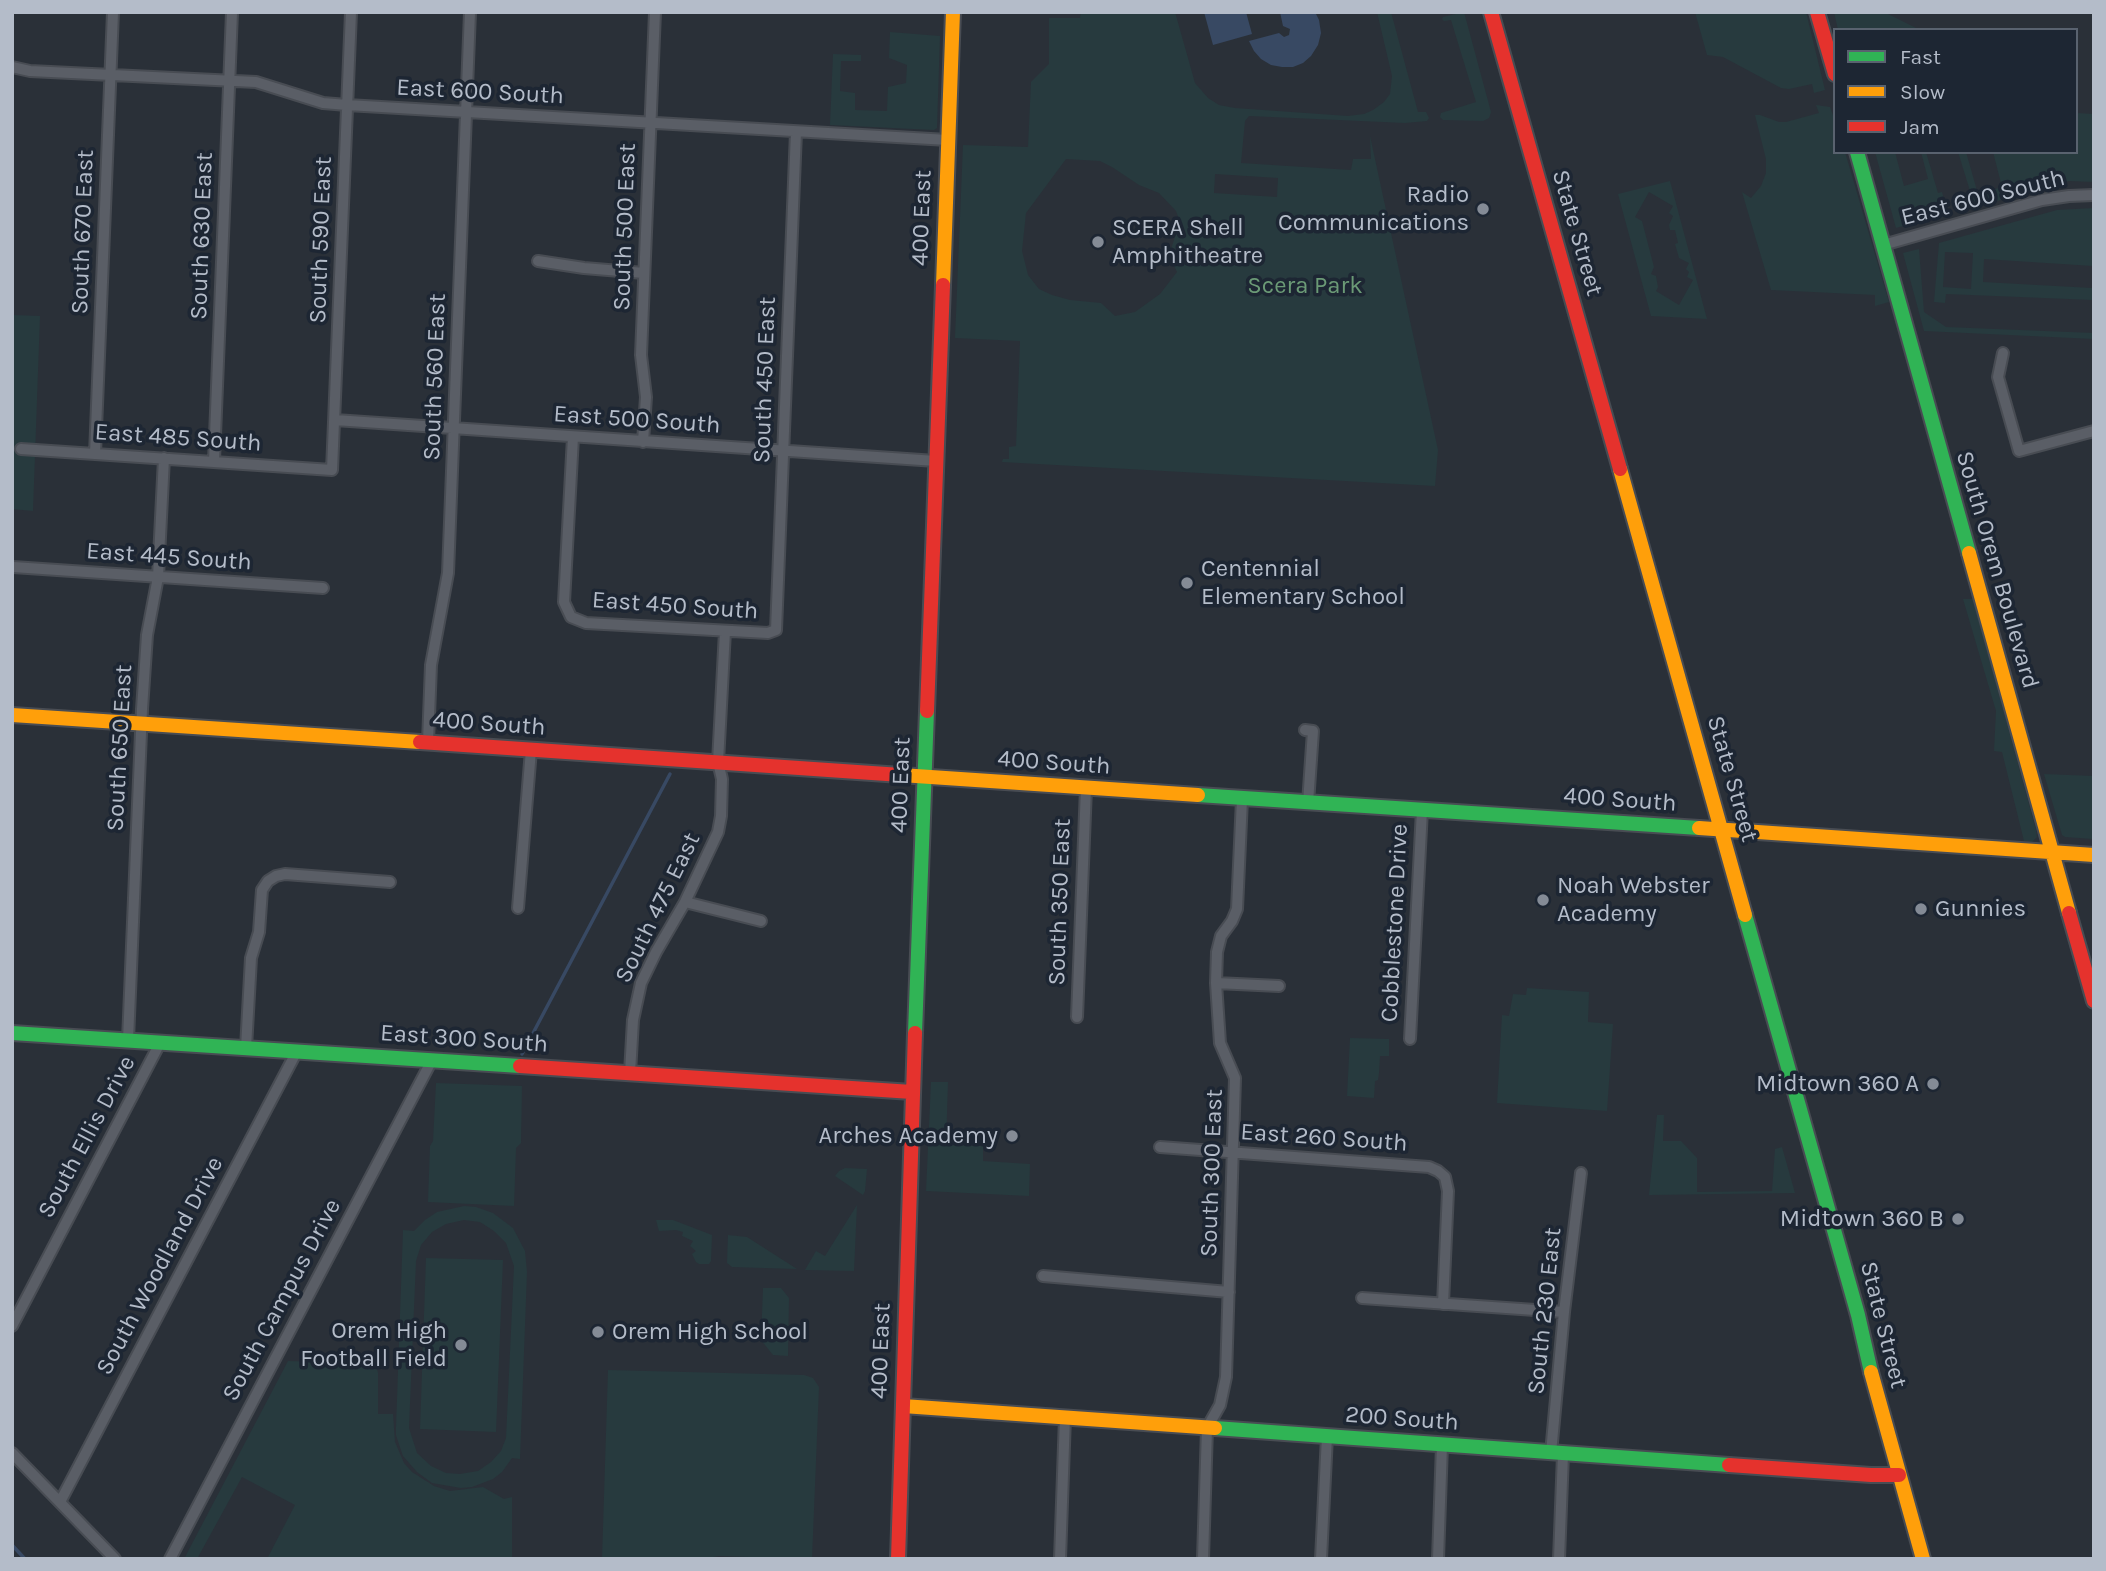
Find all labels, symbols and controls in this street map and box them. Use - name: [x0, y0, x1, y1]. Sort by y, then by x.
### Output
- legend: [1833, 28, 2078, 154]
- text: Fast: [1900, 45, 1941, 69]
- street label: East 600 South: [396, 73, 564, 111]
- text: Slow: [1900, 80, 1945, 104]
- text: Jam: [1900, 115, 1940, 139]
- street label: South 500 East: [608, 143, 642, 311]
- street label: South 670 East: [66, 149, 100, 315]
- street label: South 630 East: [185, 152, 219, 320]
- street label: South 590 East: [304, 156, 338, 324]
- street label: East 600 South: [1898, 164, 2068, 232]
- street label: State Street: [1545, 167, 1609, 299]
- street label: 400 East: [906, 170, 938, 266]
- place label: Radio Communications: [1278, 181, 1469, 237]
- marker: Radio Communications: [1475, 201, 1491, 217]
- place label: SCERA Shell Amphitheatre: [1112, 214, 1263, 270]
- marker: SCERA Shell Amphitheatre: [1090, 234, 1106, 250]
- park label: Scera Park: [1247, 272, 1363, 300]
- street label: South 560 East: [418, 293, 452, 461]
- street label: South 450 East: [748, 296, 782, 464]
- street label: East 500 South: [552, 400, 722, 440]
- street label: East 485 South: [94, 418, 262, 458]
- street label: South Orem Boulevard: [1949, 448, 2045, 692]
- street label: East 445 South: [85, 537, 253, 577]
- place label: Centennial Elementary School: [1201, 555, 1405, 611]
- marker: Centennial Elementary School: [1179, 575, 1195, 591]
- street label: East 450 South: [591, 586, 759, 626]
- street label: South 650 East: [101, 664, 139, 832]
- street label: 400 South: [432, 706, 546, 742]
- street label: State Street: [1700, 713, 1764, 845]
- street label: 400 East: [885, 737, 917, 833]
- street label: 400 South: [997, 745, 1111, 781]
- street label: 400 South: [1563, 782, 1677, 818]
- street label: South 350 East: [1043, 818, 1077, 986]
- street label: Cobblestone Drive: [1375, 823, 1415, 1023]
- street label: South 475 East: [609, 828, 707, 988]
- place label: Noah Webster Academy: [1557, 872, 1710, 928]
- marker: Noah Webster Academy: [1535, 892, 1551, 908]
- place label: Gunnies: [1935, 895, 2026, 923]
- marker: Gunnies: [1913, 901, 1929, 917]
- street label: East 300 South: [379, 1019, 549, 1059]
- street label: South Ellis Drive: [32, 1051, 142, 1223]
- place label: Midtown 360 A: [1756, 1070, 1919, 1098]
- marker: Midtown 360 A: [1925, 1076, 1941, 1092]
- street label: South 300 East: [1195, 1089, 1229, 1257]
- street label: East 260 South: [1240, 1118, 1408, 1158]
- place label: Arches Academy: [818, 1122, 998, 1150]
- marker: Arches Academy: [1004, 1128, 1020, 1144]
- street label: South Woodland Drive: [90, 1152, 230, 1380]
- street label: South Campus Drive: [217, 1194, 347, 1406]
- place label: Midtown 360 B: [1780, 1205, 1944, 1233]
- marker: Midtown 360 B: [1950, 1211, 1966, 1227]
- street label: South 230 East: [1522, 1226, 1568, 1396]
- street label: State Street: [1853, 1259, 1913, 1391]
- street label: 400 East: [865, 1303, 897, 1399]
- place label: Orem High Football Field: [300, 1317, 447, 1373]
- place label: Orem High School: [612, 1318, 808, 1346]
- marker: Orem High School: [590, 1324, 606, 1340]
- marker: Orem High Football Field: [453, 1337, 469, 1353]
- street label: 200 South: [1344, 1401, 1460, 1437]

